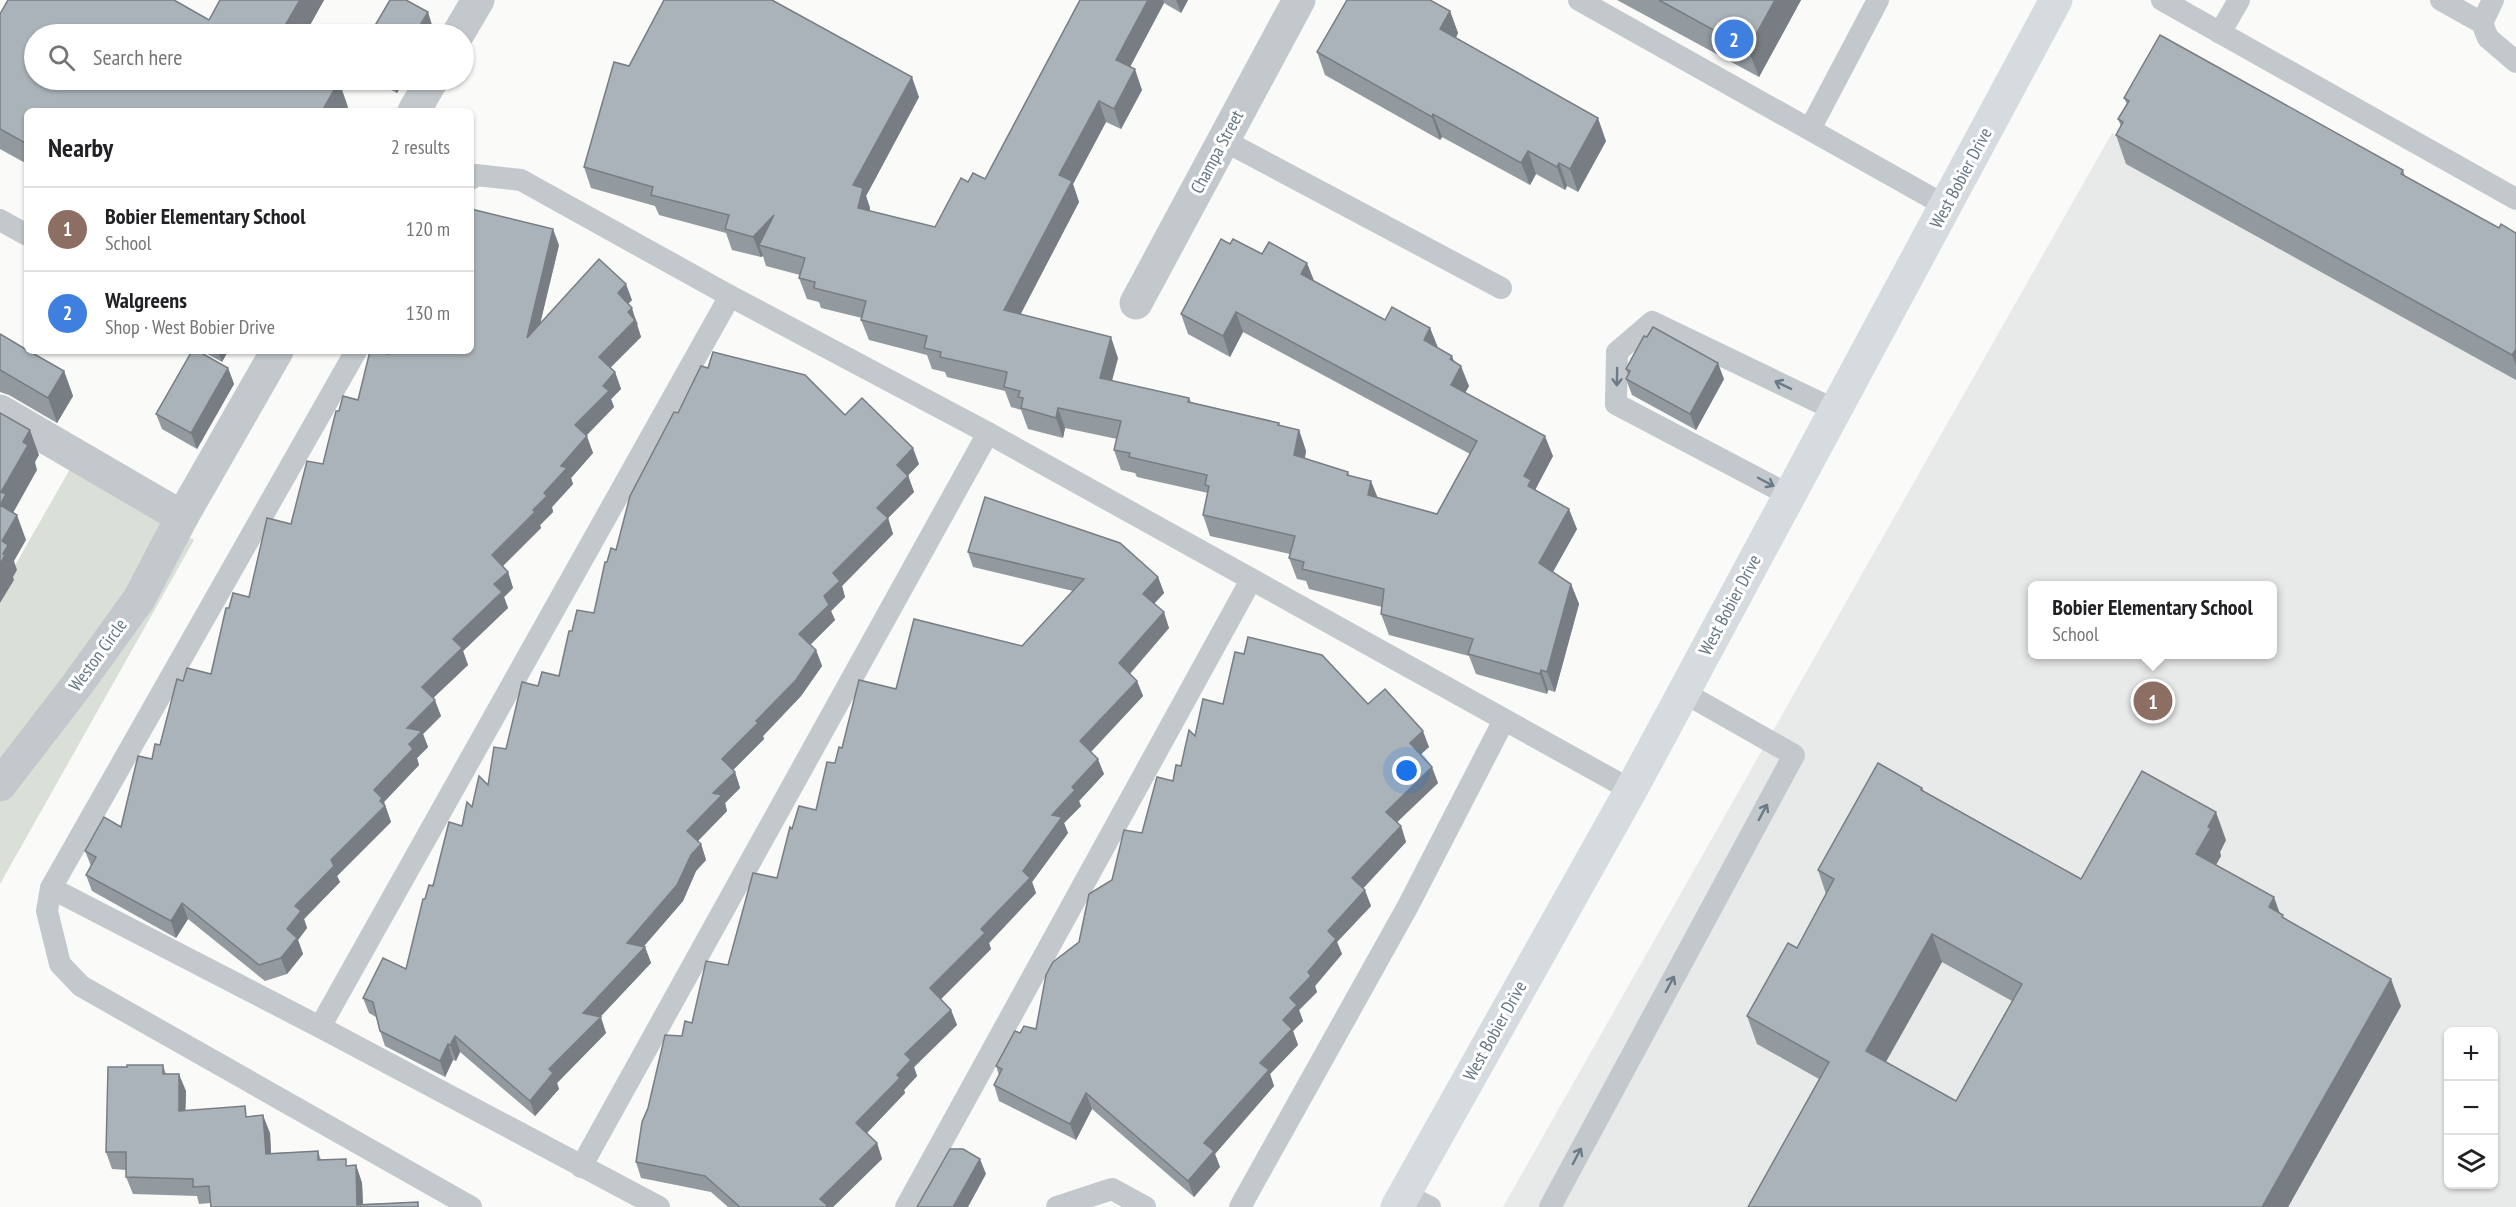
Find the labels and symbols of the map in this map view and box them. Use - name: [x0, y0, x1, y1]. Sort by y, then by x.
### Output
- pin: 2: [1714, 16, 1754, 62]
- street label: Champa Street: [1185, 106, 1248, 197]
- street label: West Bobier Drive: [1924, 124, 1997, 232]
- one-way arrow: [1611, 367, 1623, 387]
- one-way arrow: [1774, 379, 1792, 391]
- one-way arrow: [1756, 477, 1774, 488]
- street label: West Bobier Drive: [1693, 551, 1766, 659]
- street label: Weston Circle: [63, 614, 132, 696]
- pin: 1: [2134, 678, 2172, 724]
- your location: [1392, 756, 1421, 785]
- one-way arrow: [1758, 804, 1769, 822]
- one-way arrow: [1664, 976, 1676, 993]
- street label: West Bobier Drive: [1458, 977, 1531, 1085]
- one-way arrow: [1572, 1147, 1583, 1165]

